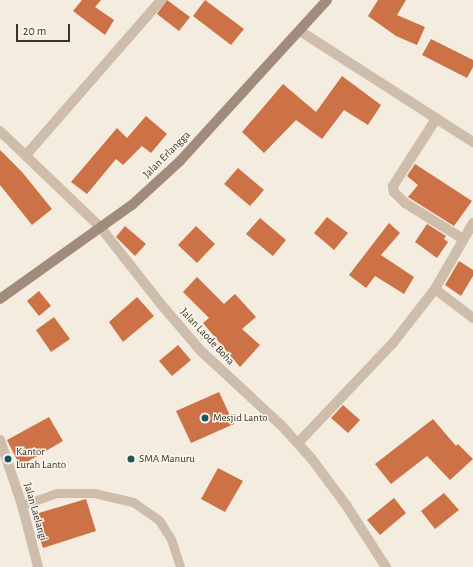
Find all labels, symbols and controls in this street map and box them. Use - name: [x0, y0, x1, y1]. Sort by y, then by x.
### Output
- scale bar: [18, 16, 72, 42]
- text: 20 m: [23, 25, 46, 37]
- street label: Jalan Erlangga: [141, 129, 193, 181]
- street label: Jalan Laode Boha: [177, 306, 237, 368]
- place label: Mesjid Lanto: [213, 411, 268, 425]
- marker: Mesjid Lanto: [200, 413, 210, 423]
- place label: Kantor Lurah Lanto: [16, 446, 66, 472]
- place label: SMA Manuru: [139, 452, 195, 466]
- marker: Kantor Lurah Lanto: [3, 454, 13, 464]
- marker: SMA Manuru: [126, 454, 136, 464]
- street label: Jalan Laelangi: [20, 482, 50, 542]

